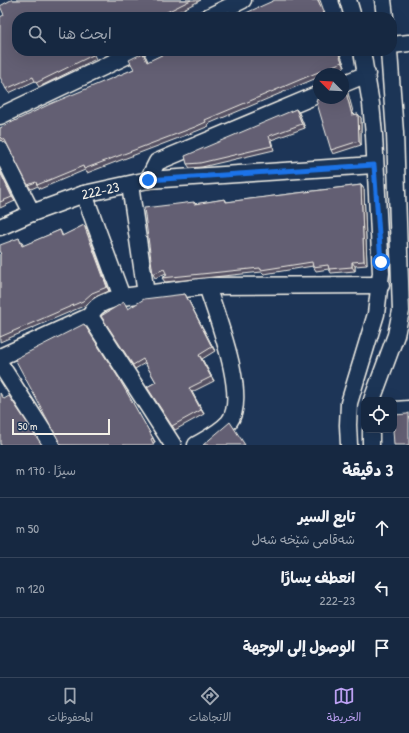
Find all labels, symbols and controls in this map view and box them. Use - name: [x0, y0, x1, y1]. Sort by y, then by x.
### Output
- search box: [12, 12, 397, 56]
- icon: search: [26, 23, 48, 45]
- text: ابحث هنا: [58, 23, 112, 44]
- north arrow: [313, 68, 349, 104]
- route end: [139, 171, 157, 189]
- street label: 222-23: [80, 177, 121, 203]
- route start: [372, 253, 390, 271]
- map controls: [361, 397, 397, 433]
- button: locate: [361, 397, 397, 433]
- scale bar: [12, 417, 110, 436]
- text: 50 m: [18, 419, 38, 433]
- text: 3 دقيقة: [342, 458, 393, 481]
- text: سيرًا · 170 m: [16, 461, 76, 479]
- text: تابع السير: [298, 506, 355, 527]
- icon: ahead: [371, 517, 393, 539]
- text: 50 m: [16, 519, 39, 537]
- text: شەقامی شێخه‌ شه‌ل: [251, 530, 355, 548]
- text: انعطف يسارًا: [281, 567, 355, 588]
- icon: left: [371, 577, 393, 599]
- text: 120 m: [16, 579, 44, 597]
- text: 222-23: [320, 591, 355, 609]
- text: الوصول إلى الوجهة: [243, 636, 355, 657]
- icon: arrive: [371, 637, 393, 659]
- tab: المحفوظات: [48, 685, 93, 727]
- tab: الاتجاهات: [189, 685, 231, 727]
- tab: الخريطة: [327, 685, 361, 727]

